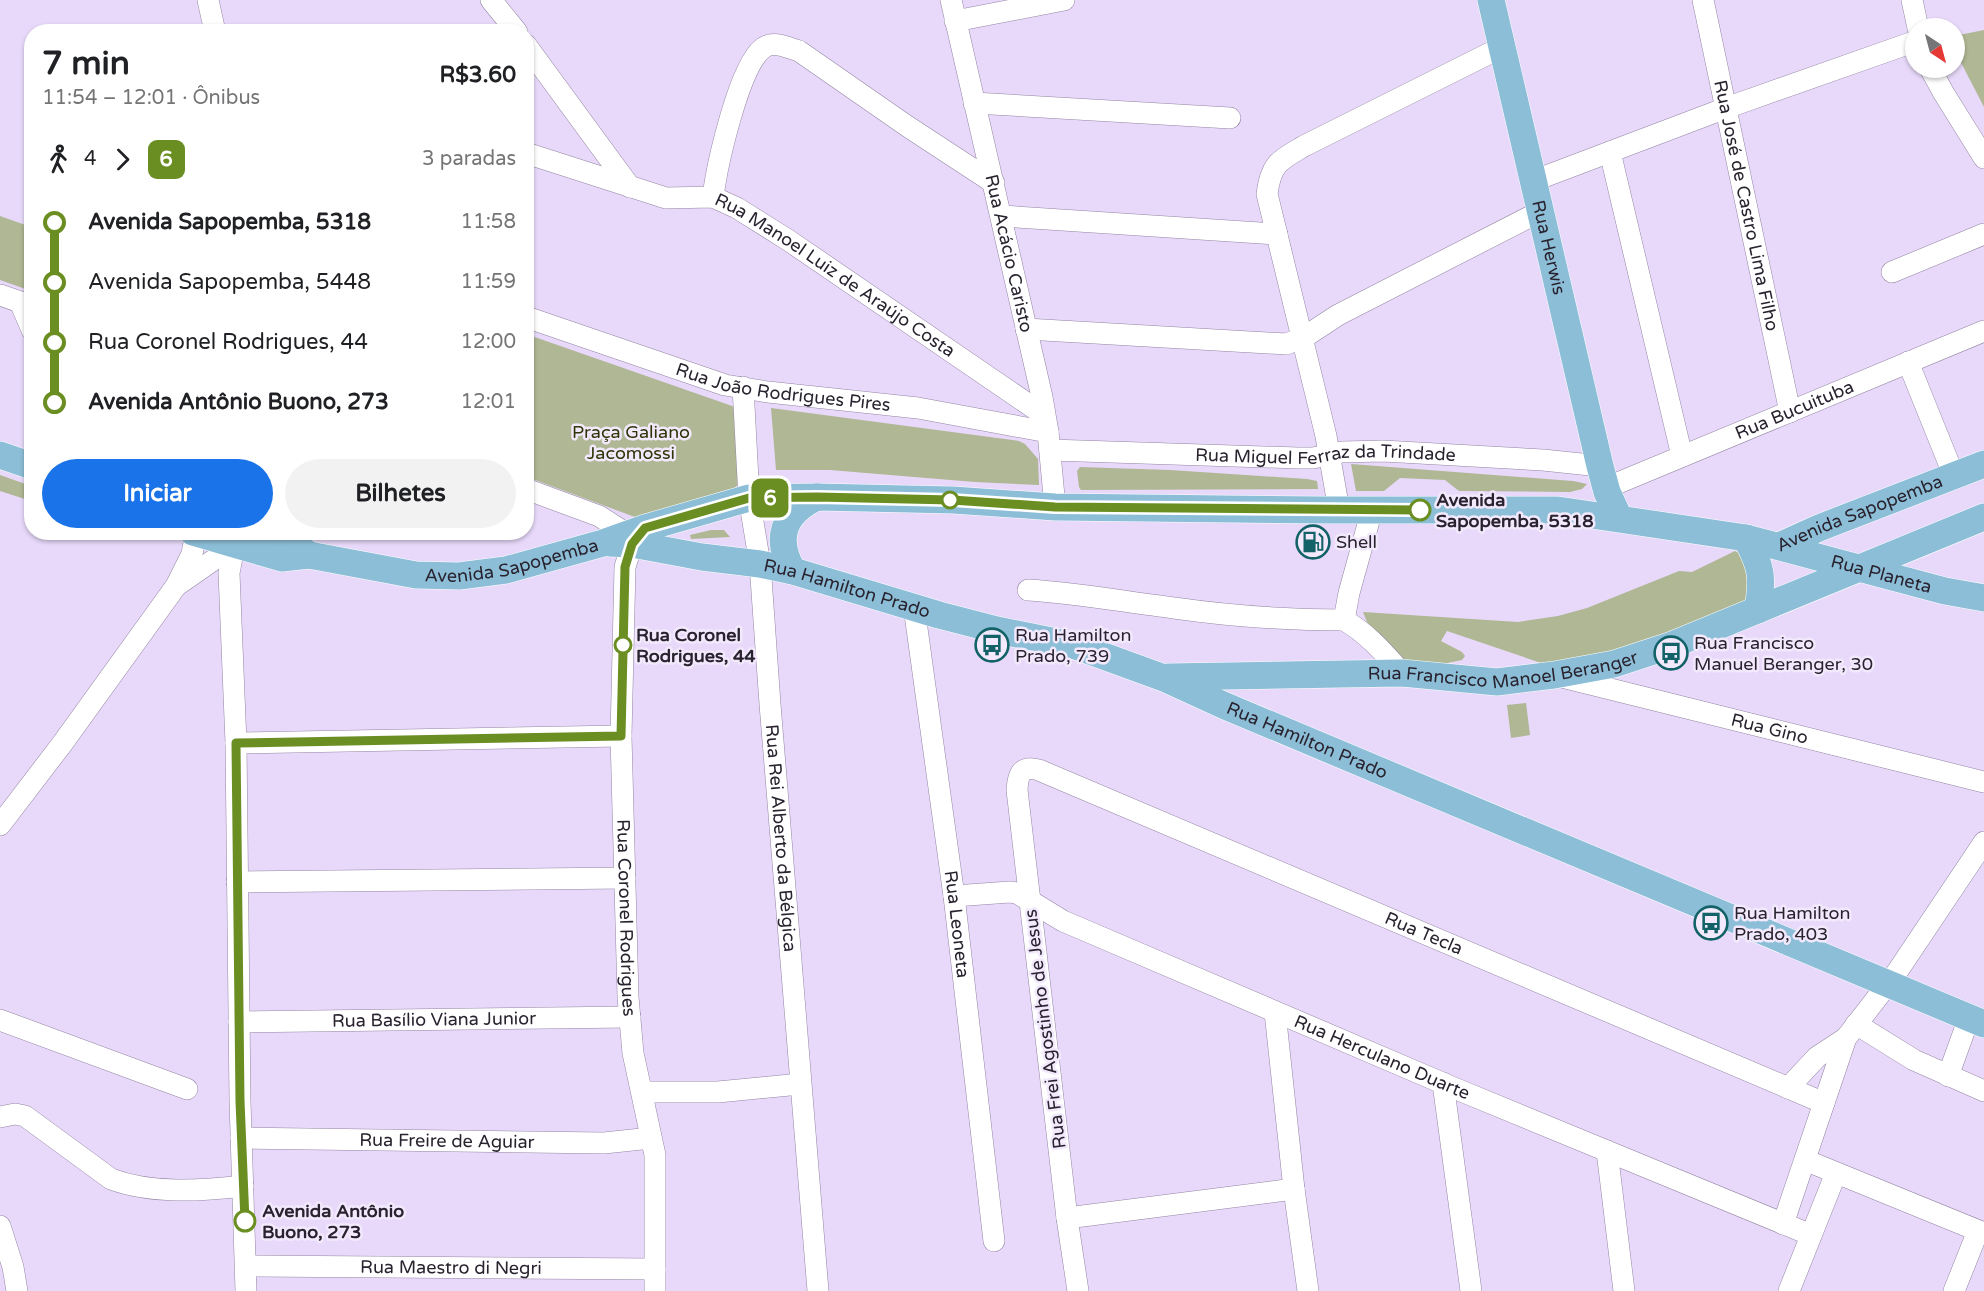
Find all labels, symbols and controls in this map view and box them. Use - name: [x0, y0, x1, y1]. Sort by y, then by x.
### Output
- north arrow: [1905, 18, 1965, 78]
- map controls: [1905, 18, 1965, 78]
- text: 7 min: [42, 44, 130, 83]
- text: R$3.60: [440, 62, 516, 88]
- street label: Rua José de Castro Lima Filho: [1709, 78, 1784, 333]
- text: 11:54 – 12:01 · Ônibus: [42, 86, 260, 110]
- icon: walk: [42, 143, 75, 176]
- icon: forward: [106, 143, 139, 176]
- text: 4: [84, 147, 97, 171]
- text: 6: [160, 147, 173, 172]
- text: 3 paradas: [422, 147, 516, 171]
- street label: Rua Acácio Caristo: [980, 172, 1038, 335]
- street label: Rua Manoel Luiz de Araújo Costa: [711, 188, 959, 362]
- street label: Rua Herwis: [1527, 198, 1571, 297]
- text: Avenida Sapopemba, 5318: [88, 209, 371, 235]
- text: 11:58: [461, 210, 516, 234]
- text: Avenida Sapopemba, 5448: [88, 269, 371, 295]
- text: 11:59: [461, 270, 516, 294]
- text: Rua Coronel Rodrigues, 44: [88, 329, 368, 355]
- text: 12:00: [461, 330, 516, 354]
- street label: Rua João Rodrigues Pires: [673, 358, 892, 416]
- street label: Rua Bucuituba: [1732, 375, 1857, 444]
- text: Avenida Antônio Buono, 273: [88, 389, 389, 415]
- text: 12:01: [461, 390, 516, 414]
- park label: Praça Galiano Jacomossi: [572, 421, 690, 464]
- street label: Rua Miguel Ferraz da Trindade: [1195, 440, 1457, 469]
- button: Iniciar: [42, 459, 273, 528]
- button: Bilhetes: [285, 459, 516, 528]
- street label: Avenida Sapopemba: [1773, 470, 1946, 557]
- line badge: 6: [750, 478, 790, 518]
- text: 6: [763, 486, 777, 511]
- place label: Avenida Sapopemba, 5318: [1436, 489, 1594, 532]
- unlabelled marker: [941, 491, 959, 509]
- marker: Avenida Sapopemba, 5318: [1409, 499, 1431, 521]
- fuel station icon: Shell: [1295, 524, 1331, 560]
- place label: Shell: [1336, 531, 1377, 553]
- street label: Avenida Sapopemba: [424, 534, 601, 587]
- street label: Rua Planeta: [1828, 550, 1934, 598]
- street label: Rua Hamilton Prado: [762, 554, 933, 623]
- place label: Rua Coronel Rodrigues, 44: [636, 624, 756, 667]
- place label: Rua Hamilton Prado, 739: [1015, 624, 1131, 667]
- bus stop icon: Rua Hamilton Prado, 739: [974, 627, 1010, 663]
- place label: Rua Francisco Manuel Beranger, 30: [1694, 632, 1873, 675]
- bus stop icon: Rua Francisco Manuel Beranger, 30: [1653, 635, 1689, 671]
- marker: Rua Coronel Rodrigues, 44: [614, 636, 632, 654]
- street label: Rua Francisco Manoel Beranger: [1367, 646, 1641, 694]
- street label: Rua Hamilton Prado: [1223, 697, 1391, 784]
- street label: Rua Gino: [1729, 708, 1810, 749]
- street label: Rua Rei Alberto da Bélgica: [761, 723, 801, 953]
- street label: Rua Coronel Rodrigues: [612, 819, 641, 1017]
- street label: Rua Leoneta: [940, 869, 974, 979]
- place label: Rua Hamilton Prado, 403: [1734, 902, 1850, 945]
- bus stop icon: Rua Hamilton Prado, 403: [1693, 905, 1729, 941]
- street label: Rua Tecla: [1381, 907, 1466, 960]
- street label: Rua Frei Agostinho de Jesus: [1019, 908, 1071, 1150]
- street label: Rua Basílio Viana Junior: [332, 1007, 536, 1032]
- street label: Rua Herculano Duarte: [1291, 1010, 1473, 1104]
- street label: Rua Freire de Aguiar: [359, 1129, 535, 1153]
- place label: Avenida Antônio Buono, 273: [262, 1200, 404, 1243]
- marker: Avenida Antônio Buono, 273: [234, 1210, 256, 1232]
- street label: Rua Maestro di Negri: [360, 1256, 542, 1279]

